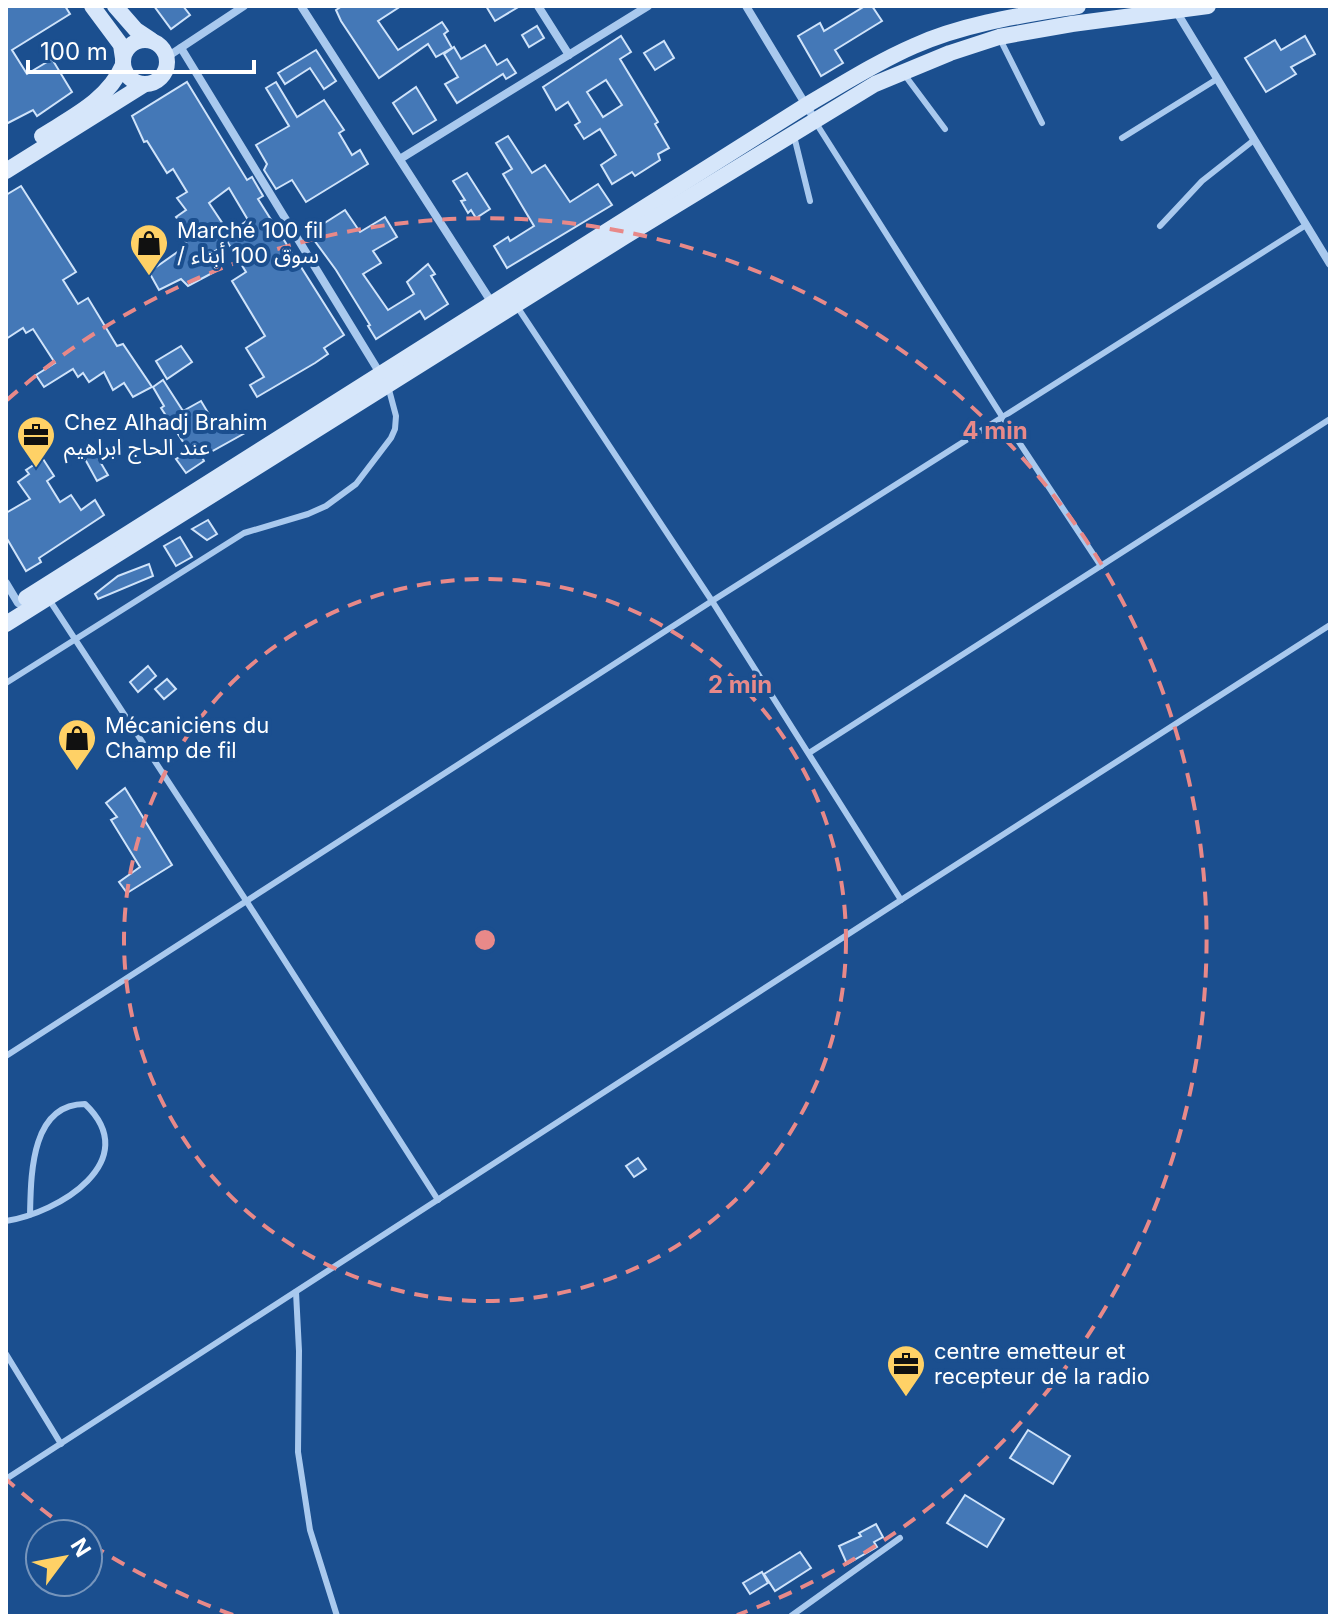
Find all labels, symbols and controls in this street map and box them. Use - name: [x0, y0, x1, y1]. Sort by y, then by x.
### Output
- scale bar: [28, 24, 254, 74]
- text: 100 m: [40, 37, 108, 66]
- place label: Marché 100 fil / سوق 100 أبناء: [177, 217, 323, 268]
- shop icon: Marché 100 fil / سوق 100 أبناء: [128, 222, 170, 277]
- place label: Chez Alhadj Brahim عند الحاج ابراهيم: [64, 409, 267, 464]
- office icon: Chez Alhadj Brahim عند الحاج ابراهيم: [15, 414, 57, 469]
- text: 4 min: [962, 416, 1028, 445]
- text: 2 min: [708, 670, 772, 699]
- place label: Mécaniciens du Champ de fil: [105, 712, 269, 763]
- shop icon: Mécaniciens du Champ de fil: [56, 717, 98, 772]
- centre of rings: [471, 926, 499, 954]
- place label: centre emetteur et recepteur de la radio: [934, 1338, 1150, 1389]
- office icon: centre emetteur et recepteur de la radio: [885, 1343, 927, 1398]
- north arrow: [24, 1518, 104, 1598]
- text: N: [65, 1533, 96, 1561]

